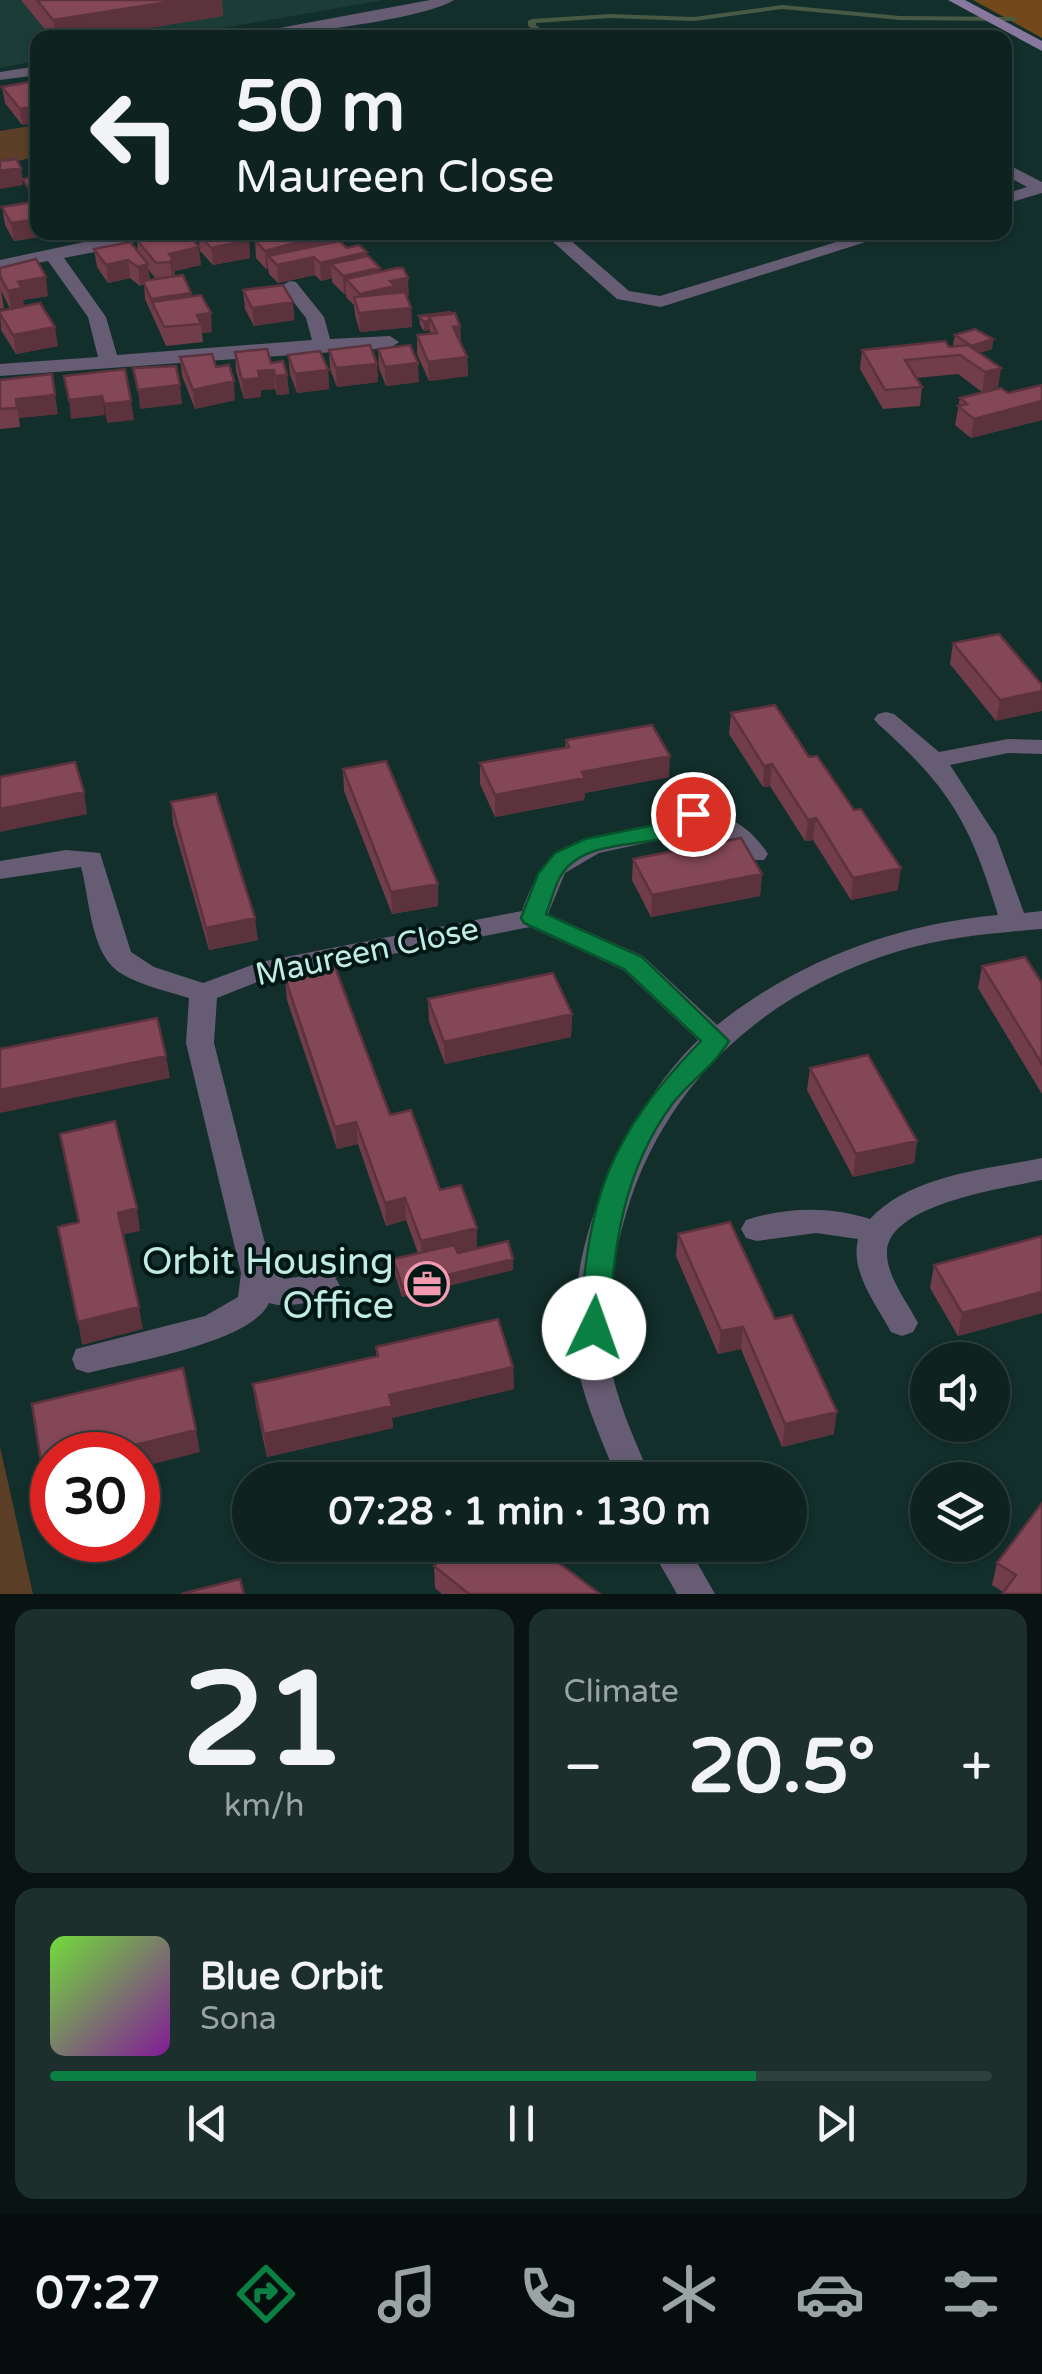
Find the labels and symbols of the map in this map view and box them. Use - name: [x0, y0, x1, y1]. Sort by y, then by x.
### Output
- pin: [651, 772, 736, 857]
- street label: Maureen Close: [252, 910, 482, 994]
- place label: Orbit Housing Office: [142, 1239, 394, 1329]
- office icon: Orbit Housing Office: [404, 1261, 450, 1307]
- position arrow: [542, 1276, 646, 1380]
- speed limit sign: 30: [30, 1432, 160, 1562]

